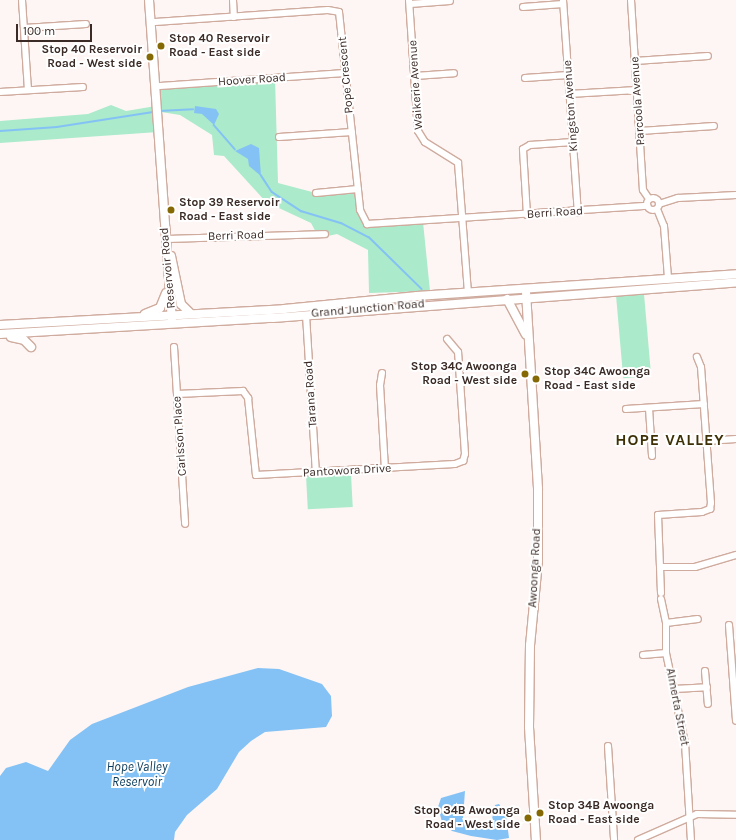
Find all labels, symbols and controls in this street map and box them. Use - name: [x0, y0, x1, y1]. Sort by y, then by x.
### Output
- scale bar: [18, 16, 94, 42]
- text: 100 m: [23, 24, 55, 38]
- place label: Stop 40 Reservoir Road - East side: [169, 32, 269, 60]
- street label: Pope Crescent: [335, 36, 357, 114]
- street label: Waikerie Avenue: [406, 40, 426, 130]
- marker: Stop 40 Reservoir Road - East side: [156, 41, 166, 51]
- place label: Stop 40 Reservoir Road - West side: [42, 43, 142, 71]
- marker: Stop 40 Reservoir Road - West side: [145, 52, 155, 62]
- street label: Parcoola Avenue: [628, 56, 648, 146]
- street label: Kingston Avenue: [561, 60, 581, 152]
- street label: Hoover Road: [218, 70, 286, 90]
- place label: Stop 39 Reservoir Road - East side: [179, 196, 279, 224]
- street label: Berri Road: [526, 204, 584, 222]
- marker: Stop 39 Reservoir Road - East side: [166, 205, 176, 215]
- street label: Reservoir Road: [157, 227, 179, 309]
- street label: Berri Road: [208, 228, 264, 244]
- street label: Grand Junction Road: [311, 297, 425, 321]
- street label: Tarana Road: [301, 360, 321, 428]
- place label: Stop 34C Awoonga Road - West side: [411, 360, 517, 388]
- place label: Stop 34C Awoonga Road - East side: [544, 365, 650, 393]
- marker: Stop 34C Awoonga Road - West side: [520, 369, 530, 379]
- marker: Stop 34C Awoonga Road - East side: [531, 374, 541, 384]
- street label: Carlsson Place: [170, 396, 190, 476]
- district label: HOPE VALLEY: [615, 430, 725, 450]
- street label: Pantowora Drive: [302, 461, 392, 481]
- street label: Awoonga Road: [526, 528, 544, 608]
- street label: Almerta Street: [662, 667, 692, 747]
- water label: Hope Valley Reservoir: [107, 760, 167, 791]
- place label: Stop 34B Awoonga Road - East side: [548, 799, 654, 827]
- place label: Stop 34B Awoonga Road - West side: [414, 804, 520, 832]
- marker: Stop 34B Awoonga Road - East side: [535, 808, 545, 818]
- marker: Stop 34B Awoonga Road - West side: [523, 813, 533, 823]

